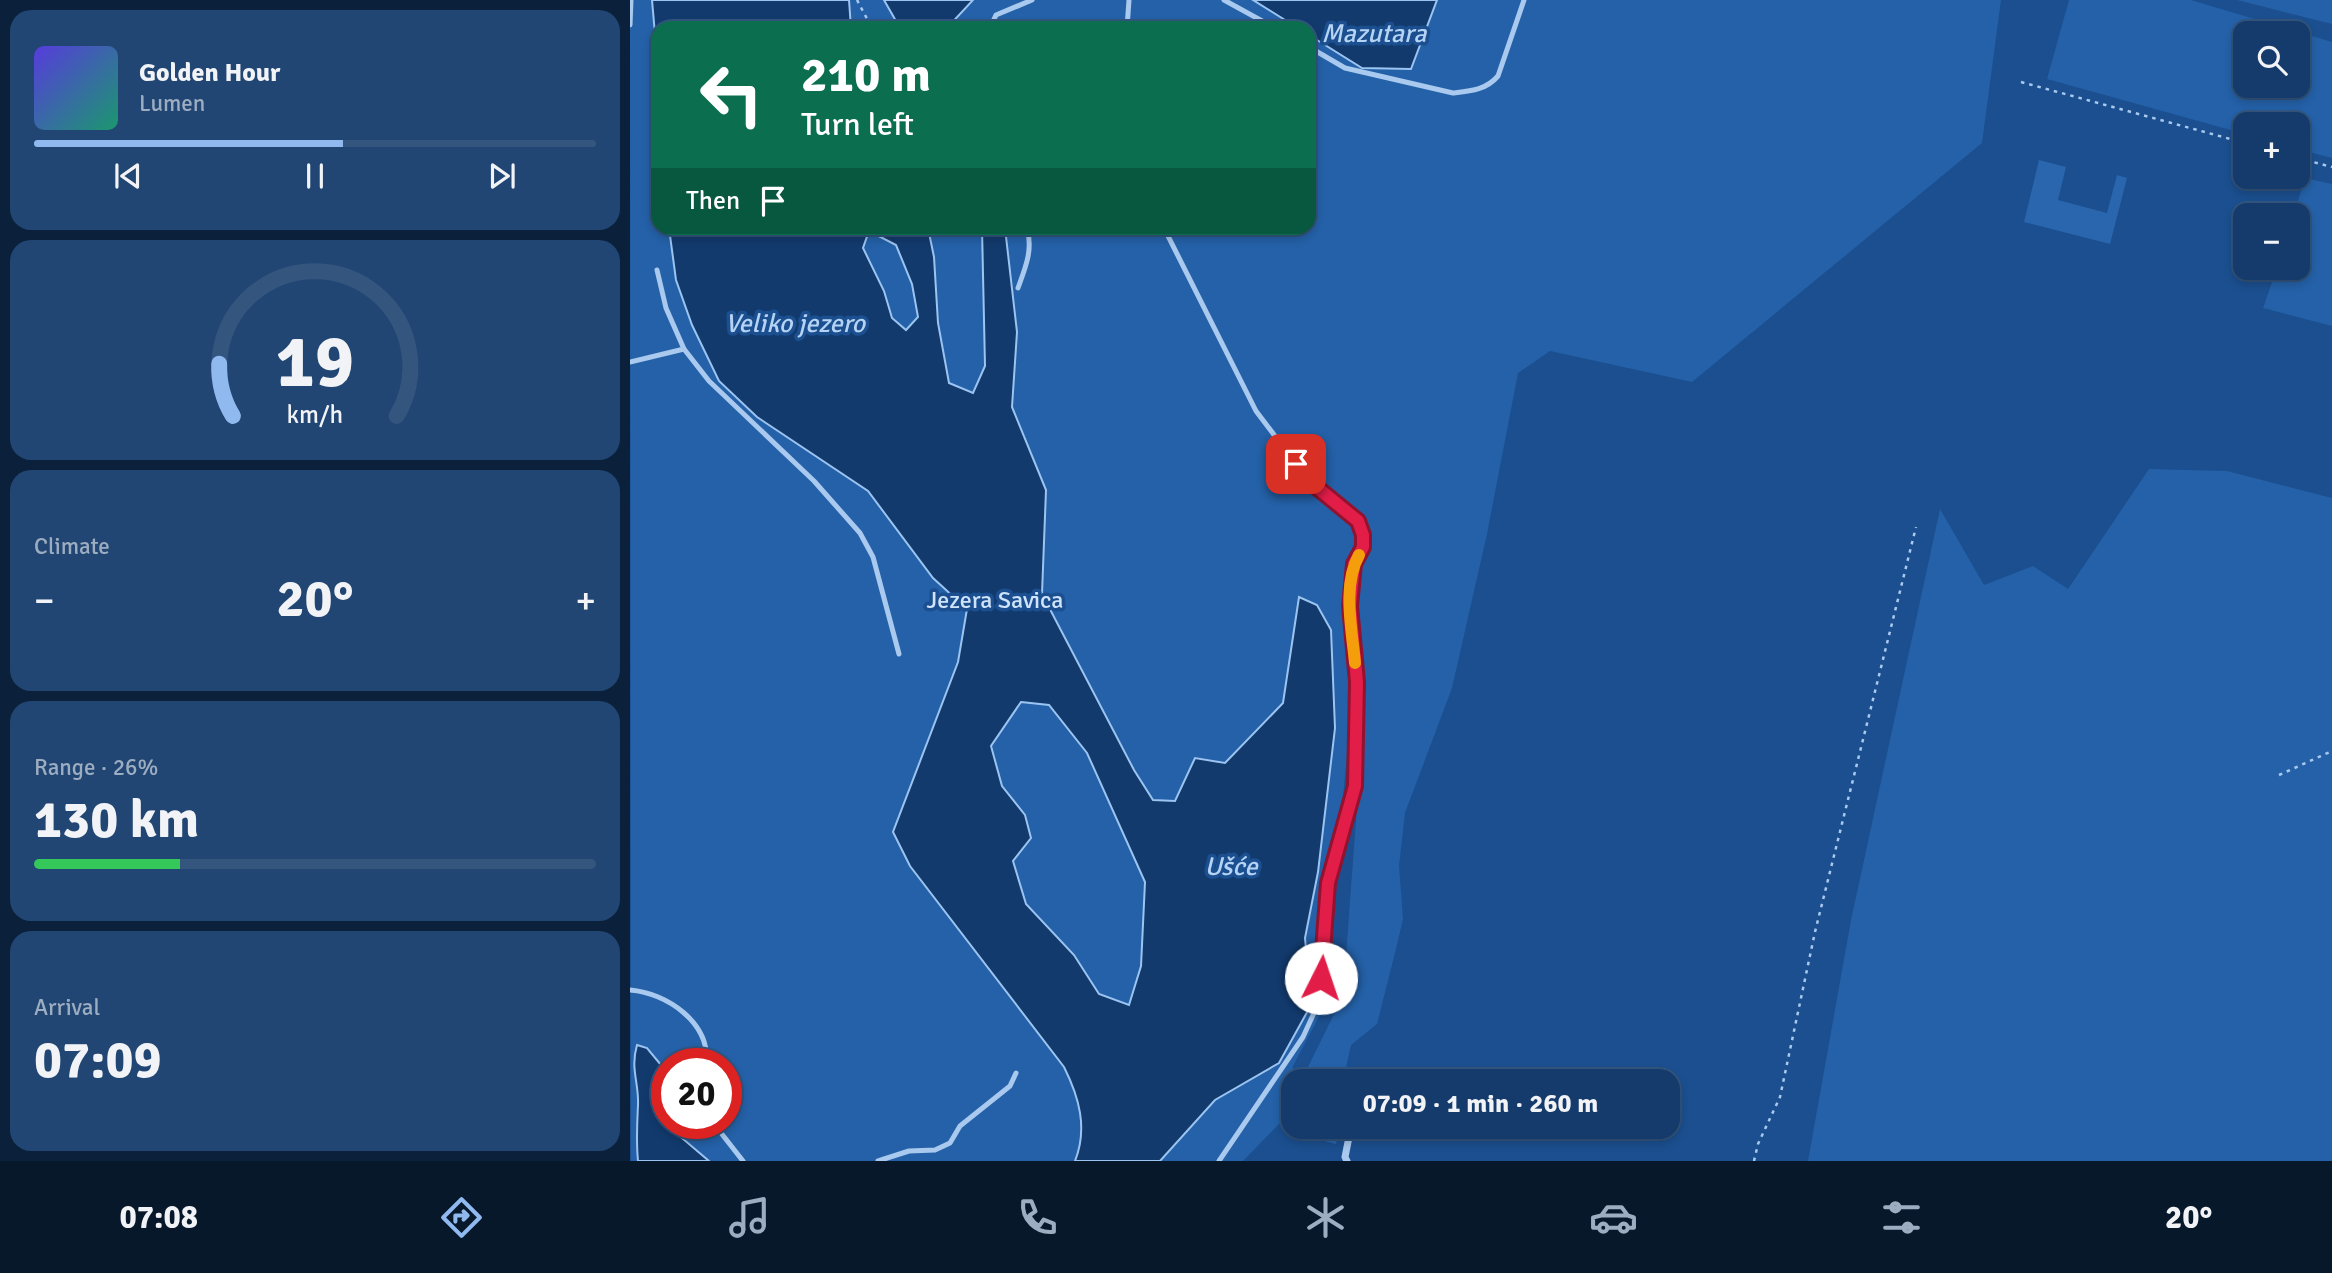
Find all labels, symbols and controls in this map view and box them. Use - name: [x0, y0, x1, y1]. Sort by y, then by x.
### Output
- water label: Mazutara: [1322, 18, 1427, 50]
- map controls: [2233, 21, 2310, 280]
- button: search: [2233, 21, 2310, 98]
- text: 210 m: [801, 45, 931, 105]
- icon: left: [686, 49, 777, 140]
- text: Golden Hour: [139, 57, 280, 89]
- text: Lumen: [139, 89, 205, 118]
- text: Turn left: [801, 105, 914, 144]
- button: +: [2233, 112, 2310, 189]
- icon: previous: [109, 157, 147, 195]
- icon: pause: [296, 157, 334, 195]
- icon: next: [483, 157, 521, 195]
- icon: arrive: [754, 182, 792, 220]
- text: Then: [686, 185, 740, 217]
- button: −: [2233, 203, 2310, 280]
- water label: Veliko jezero: [725, 308, 866, 340]
- text: 19: [276, 319, 354, 408]
- text: km/h: [287, 399, 343, 430]
- pin: [1266, 434, 1326, 494]
- icon: arrive: [1277, 445, 1315, 483]
- text: Climate: [34, 532, 110, 561]
- text: 20°: [277, 567, 353, 631]
- text: −: [34, 577, 55, 624]
- text: +: [575, 577, 596, 624]
- park label: Jezera Savica: [927, 585, 1064, 615]
- text: Range · 26%: [34, 753, 158, 782]
- text: 130 km: [34, 788, 199, 852]
- water label: Ušće: [1204, 851, 1260, 883]
- position arrow: [1284, 941, 1358, 1015]
- text: Arrival: [34, 993, 100, 1022]
- text: 07:09: [34, 1028, 162, 1092]
- speed limit sign: 20: [651, 1048, 742, 1139]
- text: 07:09 · 1 min · 260 m: [1363, 1088, 1598, 1120]
- icon: directions: [437, 1193, 486, 1242]
- icon: music: [725, 1193, 774, 1242]
- icon: phone: [1013, 1193, 1062, 1242]
- icon: climate: [1301, 1193, 1350, 1242]
- icon: car: [1589, 1193, 1638, 1242]
- icon: filters: [1877, 1193, 1926, 1242]
- text: 07:08: [120, 1198, 198, 1237]
- text: 20°: [2165, 1198, 2212, 1237]

